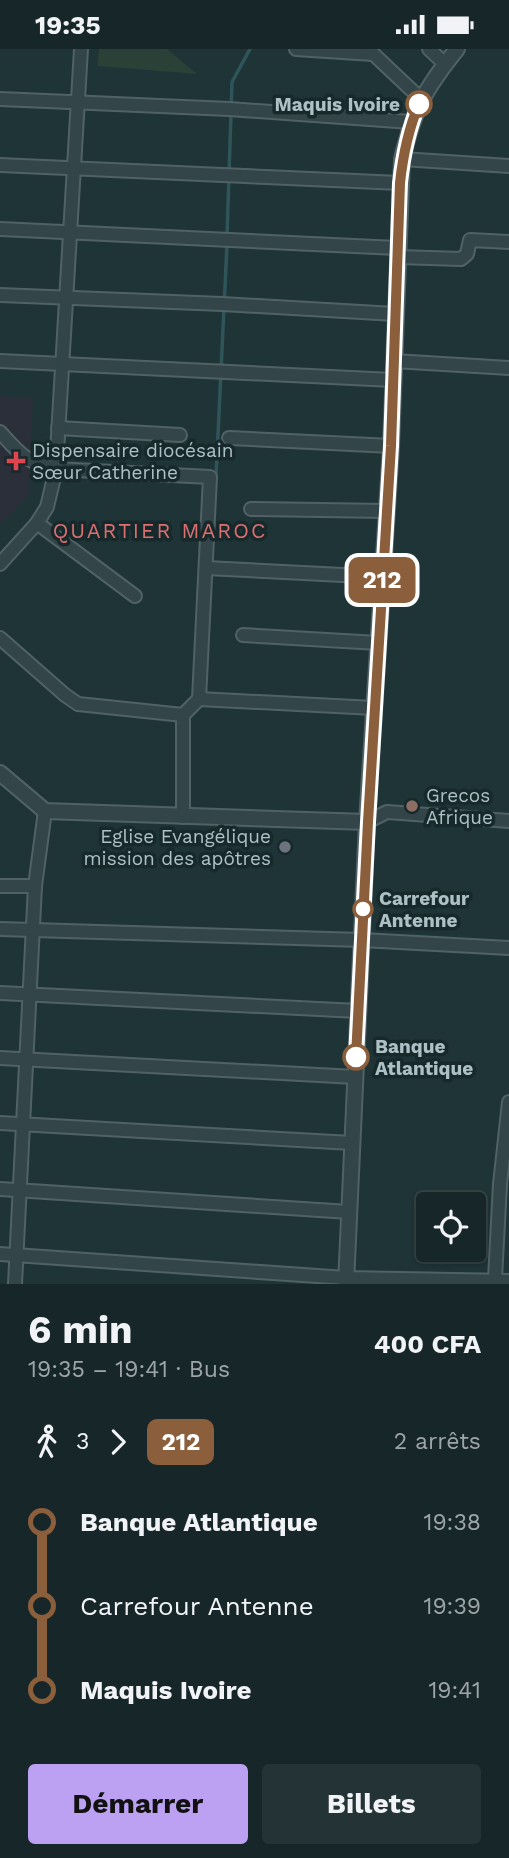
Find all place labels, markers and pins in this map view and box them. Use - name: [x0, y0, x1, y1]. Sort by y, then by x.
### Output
- marker: Maquis Ivoire: [406, 91, 432, 117]
- place label: Maquis Ivoire: [275, 93, 400, 116]
- place label: Dispensaire diocésain Sœur Catherine: [32, 439, 234, 484]
- marker: Dispensaire diocésain Sœur Catherine: [6, 451, 26, 471]
- place label: Grecos Afrique: [426, 784, 493, 829]
- marker: Grecos Afrique: [404, 798, 420, 814]
- place label: Eglise Evangélique mission des apôtres: [83, 825, 271, 870]
- marker: Eglise Evangélique mission des apôtres: [277, 839, 293, 855]
- place label: Carrefour Antenne: [379, 887, 470, 932]
- marker: Carrefour Antenne: [353, 899, 373, 919]
- place label: Banque Atlantique: [375, 1035, 473, 1080]
- marker: Banque Atlantique: [343, 1044, 369, 1070]

